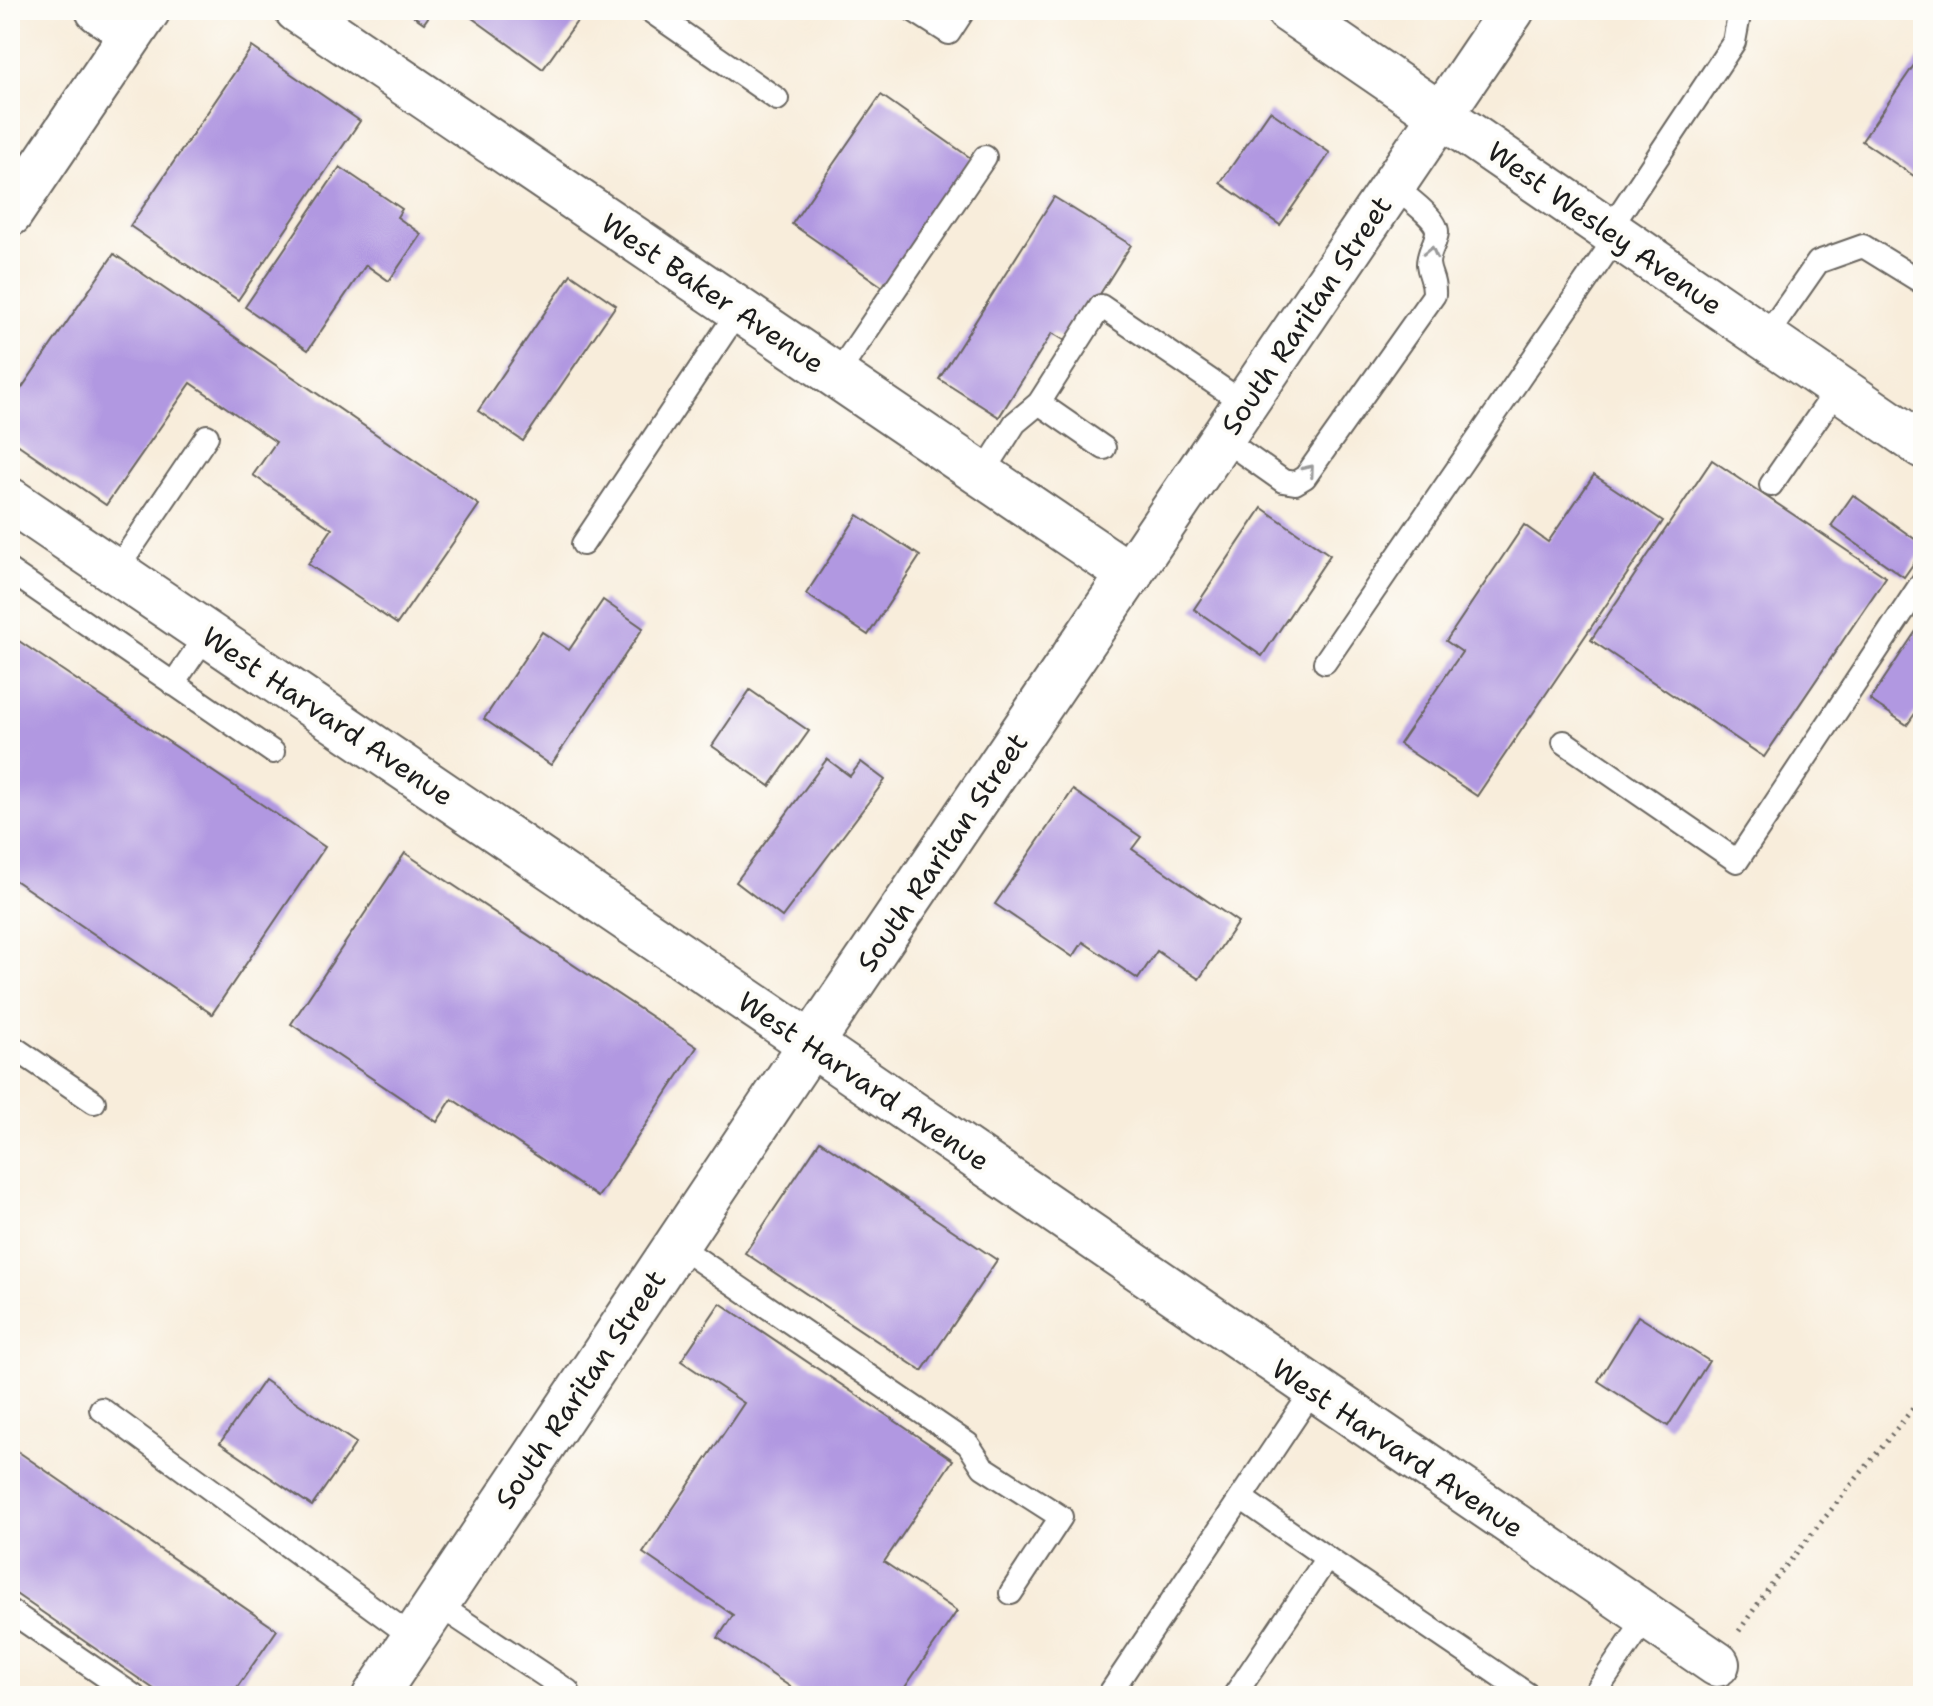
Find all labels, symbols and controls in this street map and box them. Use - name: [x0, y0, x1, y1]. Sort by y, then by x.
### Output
- street label: West Wesley Avenue: [1480, 132, 1730, 324]
- street label: South Raritan Street: [1212, 188, 1400, 442]
- street label: West Baker Avenue: [594, 204, 832, 382]
- one-way arrow: [1422, 245, 1439, 259]
- one-way arrow: [1299, 464, 1314, 479]
- street label: West Harvard Avenue: [195, 617, 461, 815]
- street label: South Raritan Street: [848, 725, 1036, 979]
- street label: West Harvard Avenue: [731, 982, 997, 1180]
- street label: South Raritan Street: [486, 1262, 674, 1516]
- street label: West Harvard Avenue: [1265, 1349, 1531, 1547]

